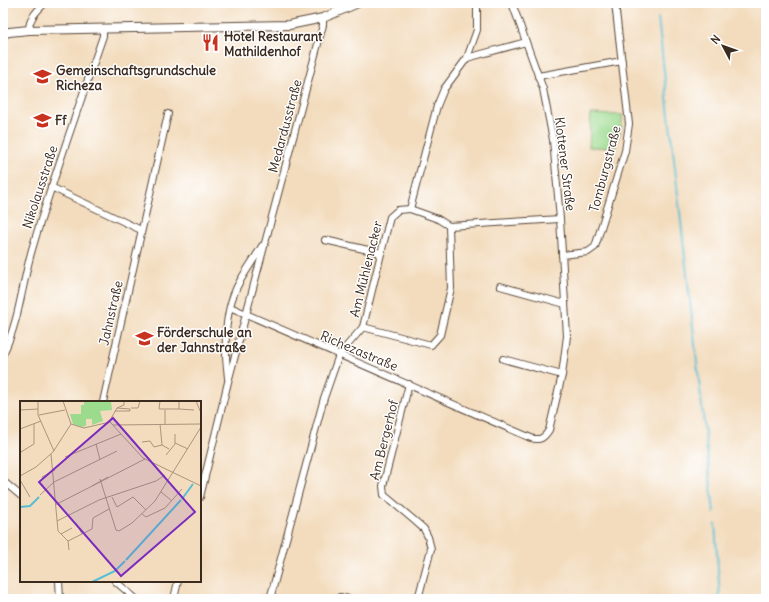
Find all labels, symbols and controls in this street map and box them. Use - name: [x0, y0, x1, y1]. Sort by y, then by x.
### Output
- north arrow: [703, 26, 743, 66]
- place label: Hotel Restaurant Mathildenhof: [224, 28, 323, 60]
- text: N: [708, 32, 723, 47]
- restaurant icon: Hotel Restaurant Mathildenhof: [201, 33, 221, 53]
- place label: Gemeinschaftsgrundschule Richeza: [56, 62, 216, 94]
- school or university icon: Gemeinschaftsgrundschule Richeza: [33, 67, 53, 87]
- street label: Medardusstraße: [264, 78, 306, 174]
- school or university icon: Ff: [32, 110, 52, 130]
- place label: Ff: [55, 112, 67, 129]
- street label: Klottener Straße: [551, 116, 579, 212]
- street label: Tomburgstraße: [585, 124, 625, 214]
- street label: Nikolausstraße: [19, 143, 61, 231]
- street label: Am Mühlenacker: [346, 218, 386, 319]
- street label: Jahnstraße: [95, 279, 127, 347]
- place label: Förderschule an der Jahnstraße: [157, 324, 252, 356]
- street label: Richezastraße: [318, 327, 400, 375]
- school or university icon: Förderschule an der Jahnstraße: [134, 329, 154, 349]
- street label: Am Bergerhof: [366, 397, 402, 482]
- inset map: [20, 401, 201, 582]

